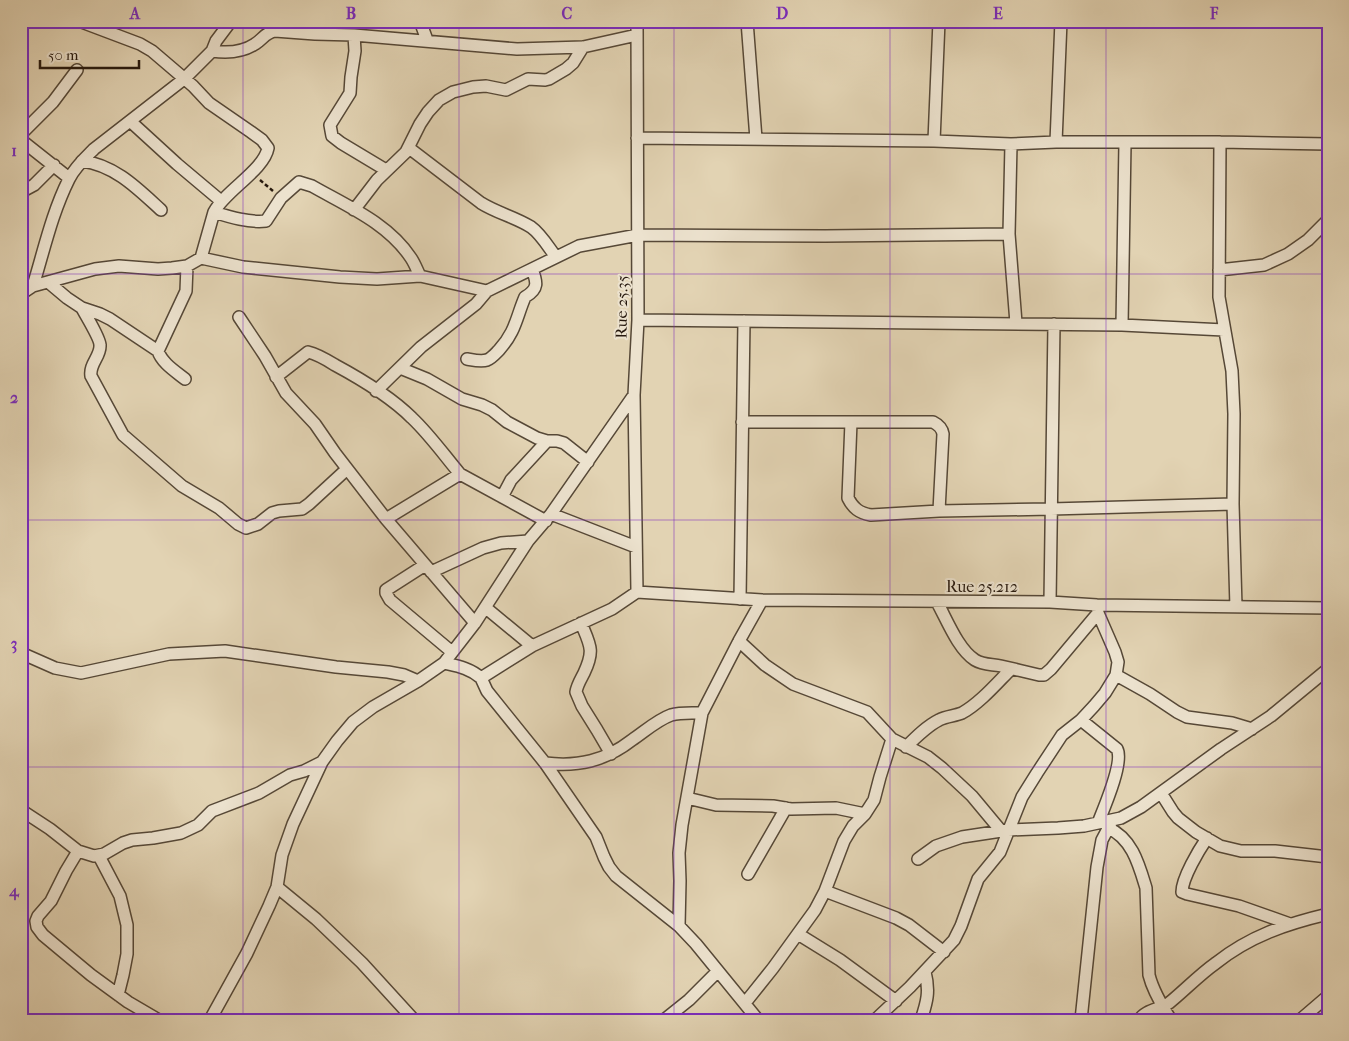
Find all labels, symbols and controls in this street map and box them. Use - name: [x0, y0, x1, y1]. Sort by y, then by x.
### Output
- text: A: [129, 4, 141, 23]
- text: B: [346, 4, 356, 23]
- text: C: [562, 4, 573, 23]
- text: D: [776, 4, 788, 23]
- text: E: [993, 4, 1003, 23]
- text: F: [1209, 4, 1219, 23]
- scale bar: [40, 38, 139, 70]
- text: 50 m: [48, 46, 79, 64]
- text: 1: [11, 141, 17, 160]
- street label: Rue 25.35: [611, 275, 632, 339]
- text: 2: [10, 388, 18, 407]
- street label: Rue 25.212: [946, 577, 1018, 596]
- text: 3: [11, 634, 17, 654]
- text: 4: [8, 881, 20, 901]

